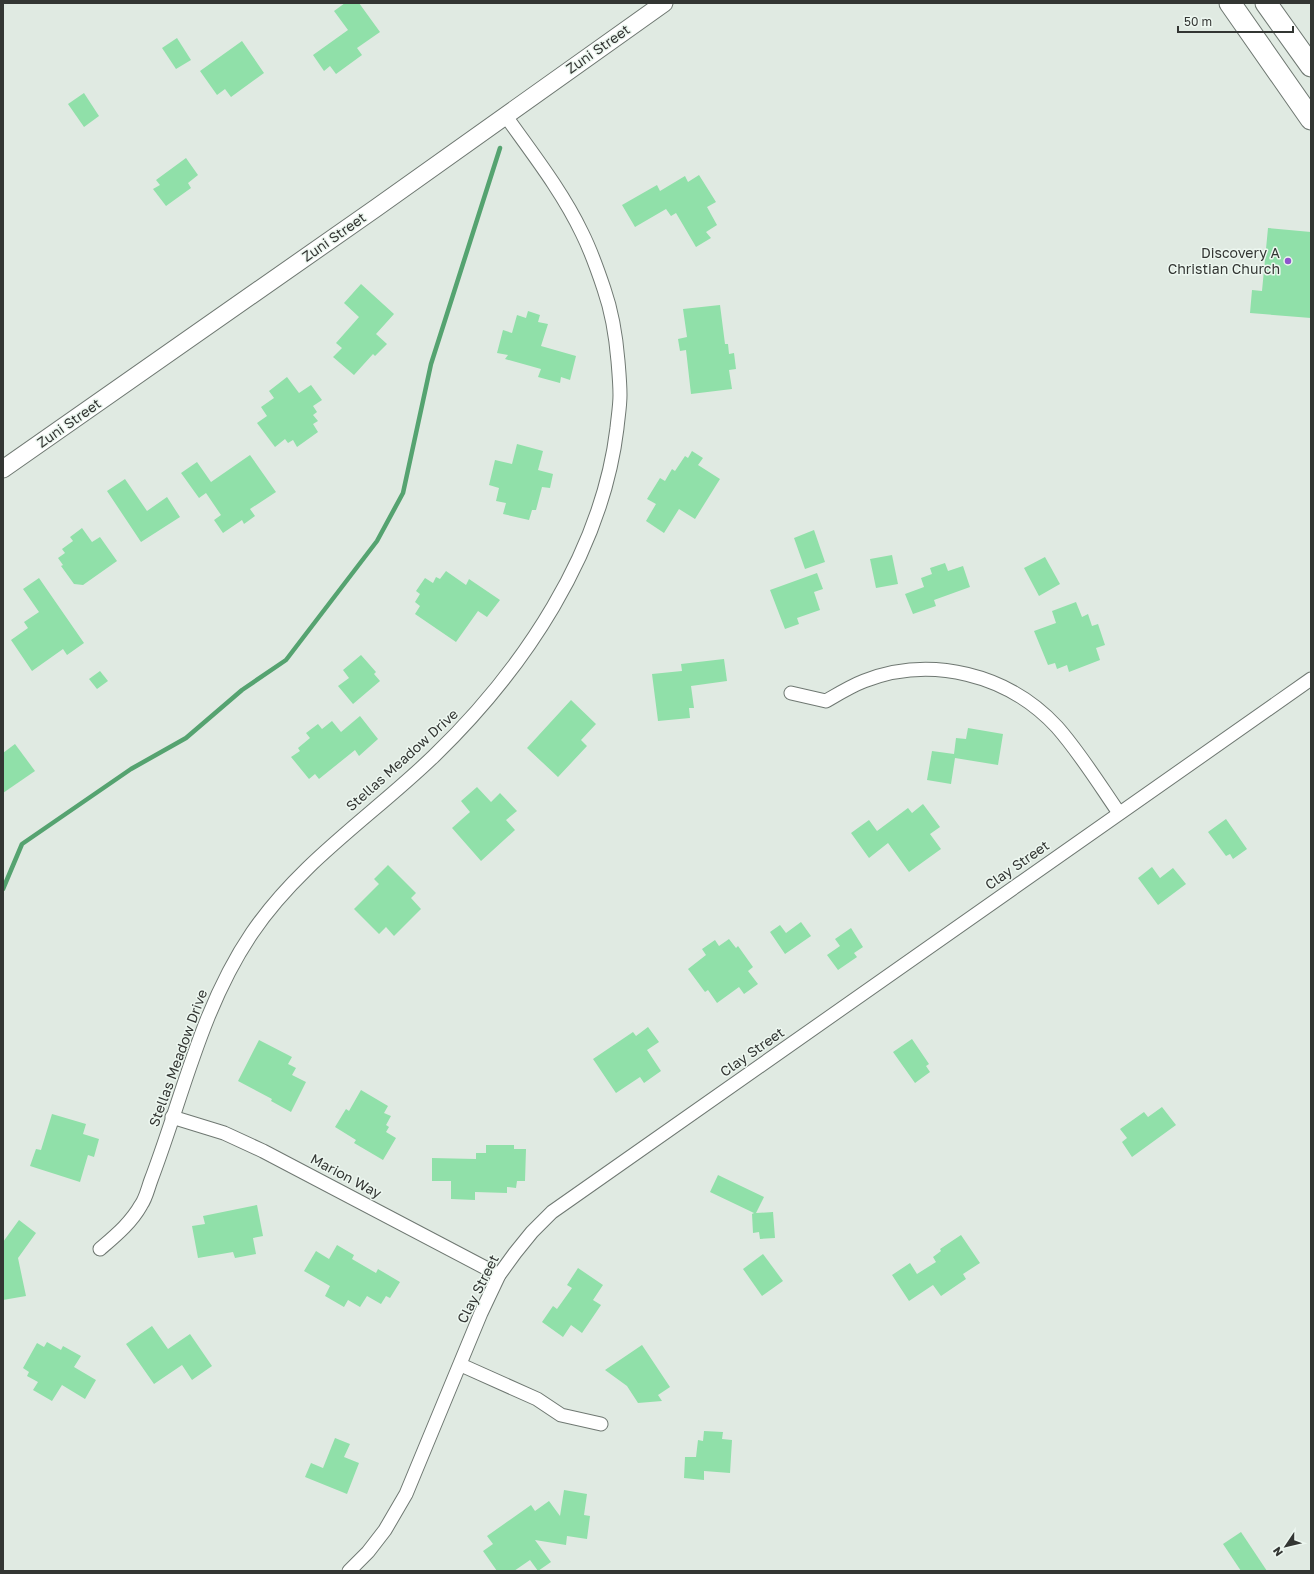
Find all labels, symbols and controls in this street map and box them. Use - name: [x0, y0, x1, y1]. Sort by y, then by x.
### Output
- scale bar: [1178, 8, 1293, 34]
- text: 50 m: [1184, 14, 1212, 29]
- street label: Zuni Street: [563, 20, 633, 77]
- street label: Zuni Street: [299, 208, 369, 265]
- place label: Discovery A Christian Church: [1168, 244, 1281, 277]
- marker: Discovery A Christian Church: [1283, 256, 1293, 266]
- street label: Zuni Street: [34, 394, 104, 451]
- street label: Stellas Meadow Drive: [342, 705, 461, 814]
- street label: Clay Street: [981, 836, 1052, 893]
- street label: Stellas Meadow Drive: [145, 987, 210, 1129]
- street label: Clay Street: [716, 1023, 787, 1080]
- street label: Marion Way: [308, 1150, 385, 1201]
- street label: Clay Street: [453, 1252, 502, 1326]
- north arrow: [1266, 1526, 1306, 1566]
- text: N: [1270, 1545, 1285, 1559]

